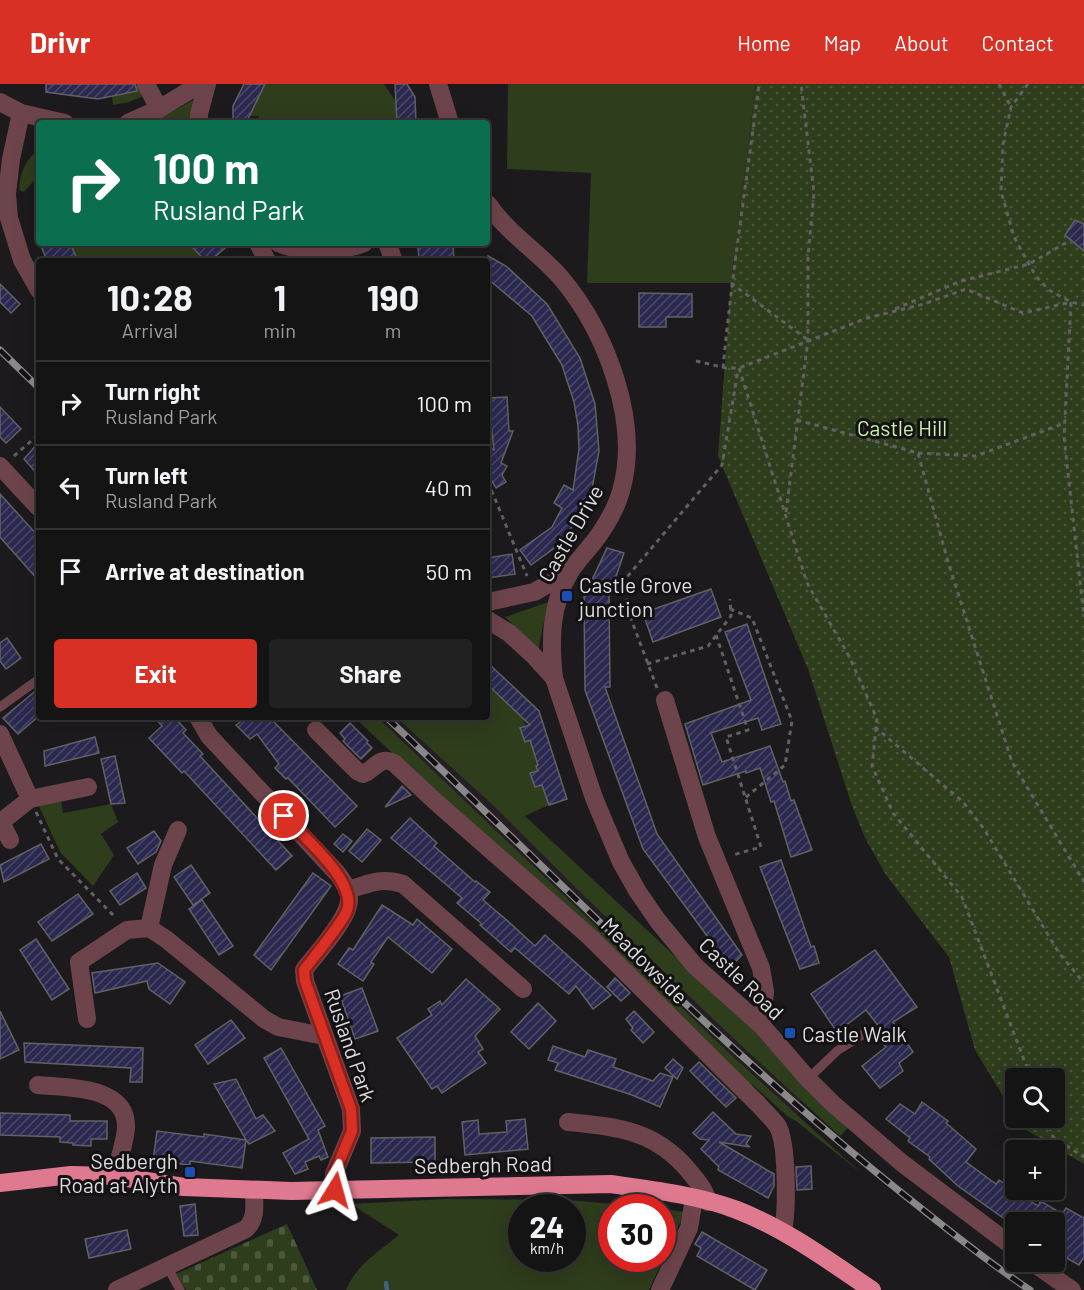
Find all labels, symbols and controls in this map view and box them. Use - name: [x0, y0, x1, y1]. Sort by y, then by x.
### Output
- text: Drivr: [30, 25, 90, 59]
- text: Home: [737, 30, 791, 55]
- text: Map: [824, 30, 861, 55]
- text: About: [894, 30, 949, 55]
- text: Contact: [982, 30, 1054, 55]
- text: 100 m: [153, 142, 259, 192]
- icon: right: [54, 144, 132, 222]
- text: Rusland Park: [153, 193, 305, 225]
- text: 10:28: [107, 275, 193, 318]
- text: 1: [273, 275, 286, 318]
- text: 190: [367, 275, 419, 318]
- text: Arrival: [122, 318, 178, 342]
- text: min: [264, 318, 296, 342]
- text: m: [385, 318, 401, 342]
- text: Turn right: [105, 378, 200, 404]
- icon: right: [54, 387, 87, 420]
- text: 100 m: [417, 390, 472, 416]
- text: Rusland Park: [105, 404, 217, 428]
- park label: Castle Hill: [857, 415, 947, 440]
- text: Turn left: [105, 462, 188, 488]
- icon: left: [54, 471, 87, 504]
- text: 40 m: [425, 474, 472, 500]
- street label: Castle Drive: [532, 480, 608, 586]
- text: Rusland Park: [105, 488, 217, 512]
- icon: arrive: [54, 555, 87, 588]
- text: Arrive at destination: [105, 558, 304, 584]
- text: 50 m: [426, 558, 472, 584]
- place label: Castle Grove junction: [578, 572, 693, 621]
- marker: Castle Grove junction: [560, 589, 574, 603]
- button: Exit: [54, 639, 257, 708]
- button: Share: [269, 639, 472, 708]
- pin: [258, 790, 309, 841]
- icon: arrive: [267, 799, 300, 832]
- street label: Meadowside: [597, 912, 693, 1008]
- street label: Castle Road: [695, 932, 789, 1024]
- street label: Rusland Park: [320, 985, 382, 1105]
- place label: Castle Walk: [802, 1021, 907, 1046]
- marker: Castle Walk: [783, 1026, 797, 1040]
- map controls: [1005, 1068, 1065, 1272]
- button: search: [1005, 1068, 1065, 1128]
- button: +: [1005, 1140, 1065, 1200]
- place label: Sedbergh Road at Alyth: [59, 1148, 178, 1197]
- street label: Sedbergh Road: [414, 1150, 552, 1178]
- position arrow: [303, 1158, 367, 1222]
- marker: Sedbergh Road at Alyth: [183, 1165, 197, 1179]
- speed limit sign: 30: [598, 1194, 676, 1272]
- text: 24: [530, 1208, 564, 1244]
- button: −: [1005, 1212, 1065, 1272]
- text: km/h: [530, 1239, 564, 1257]

